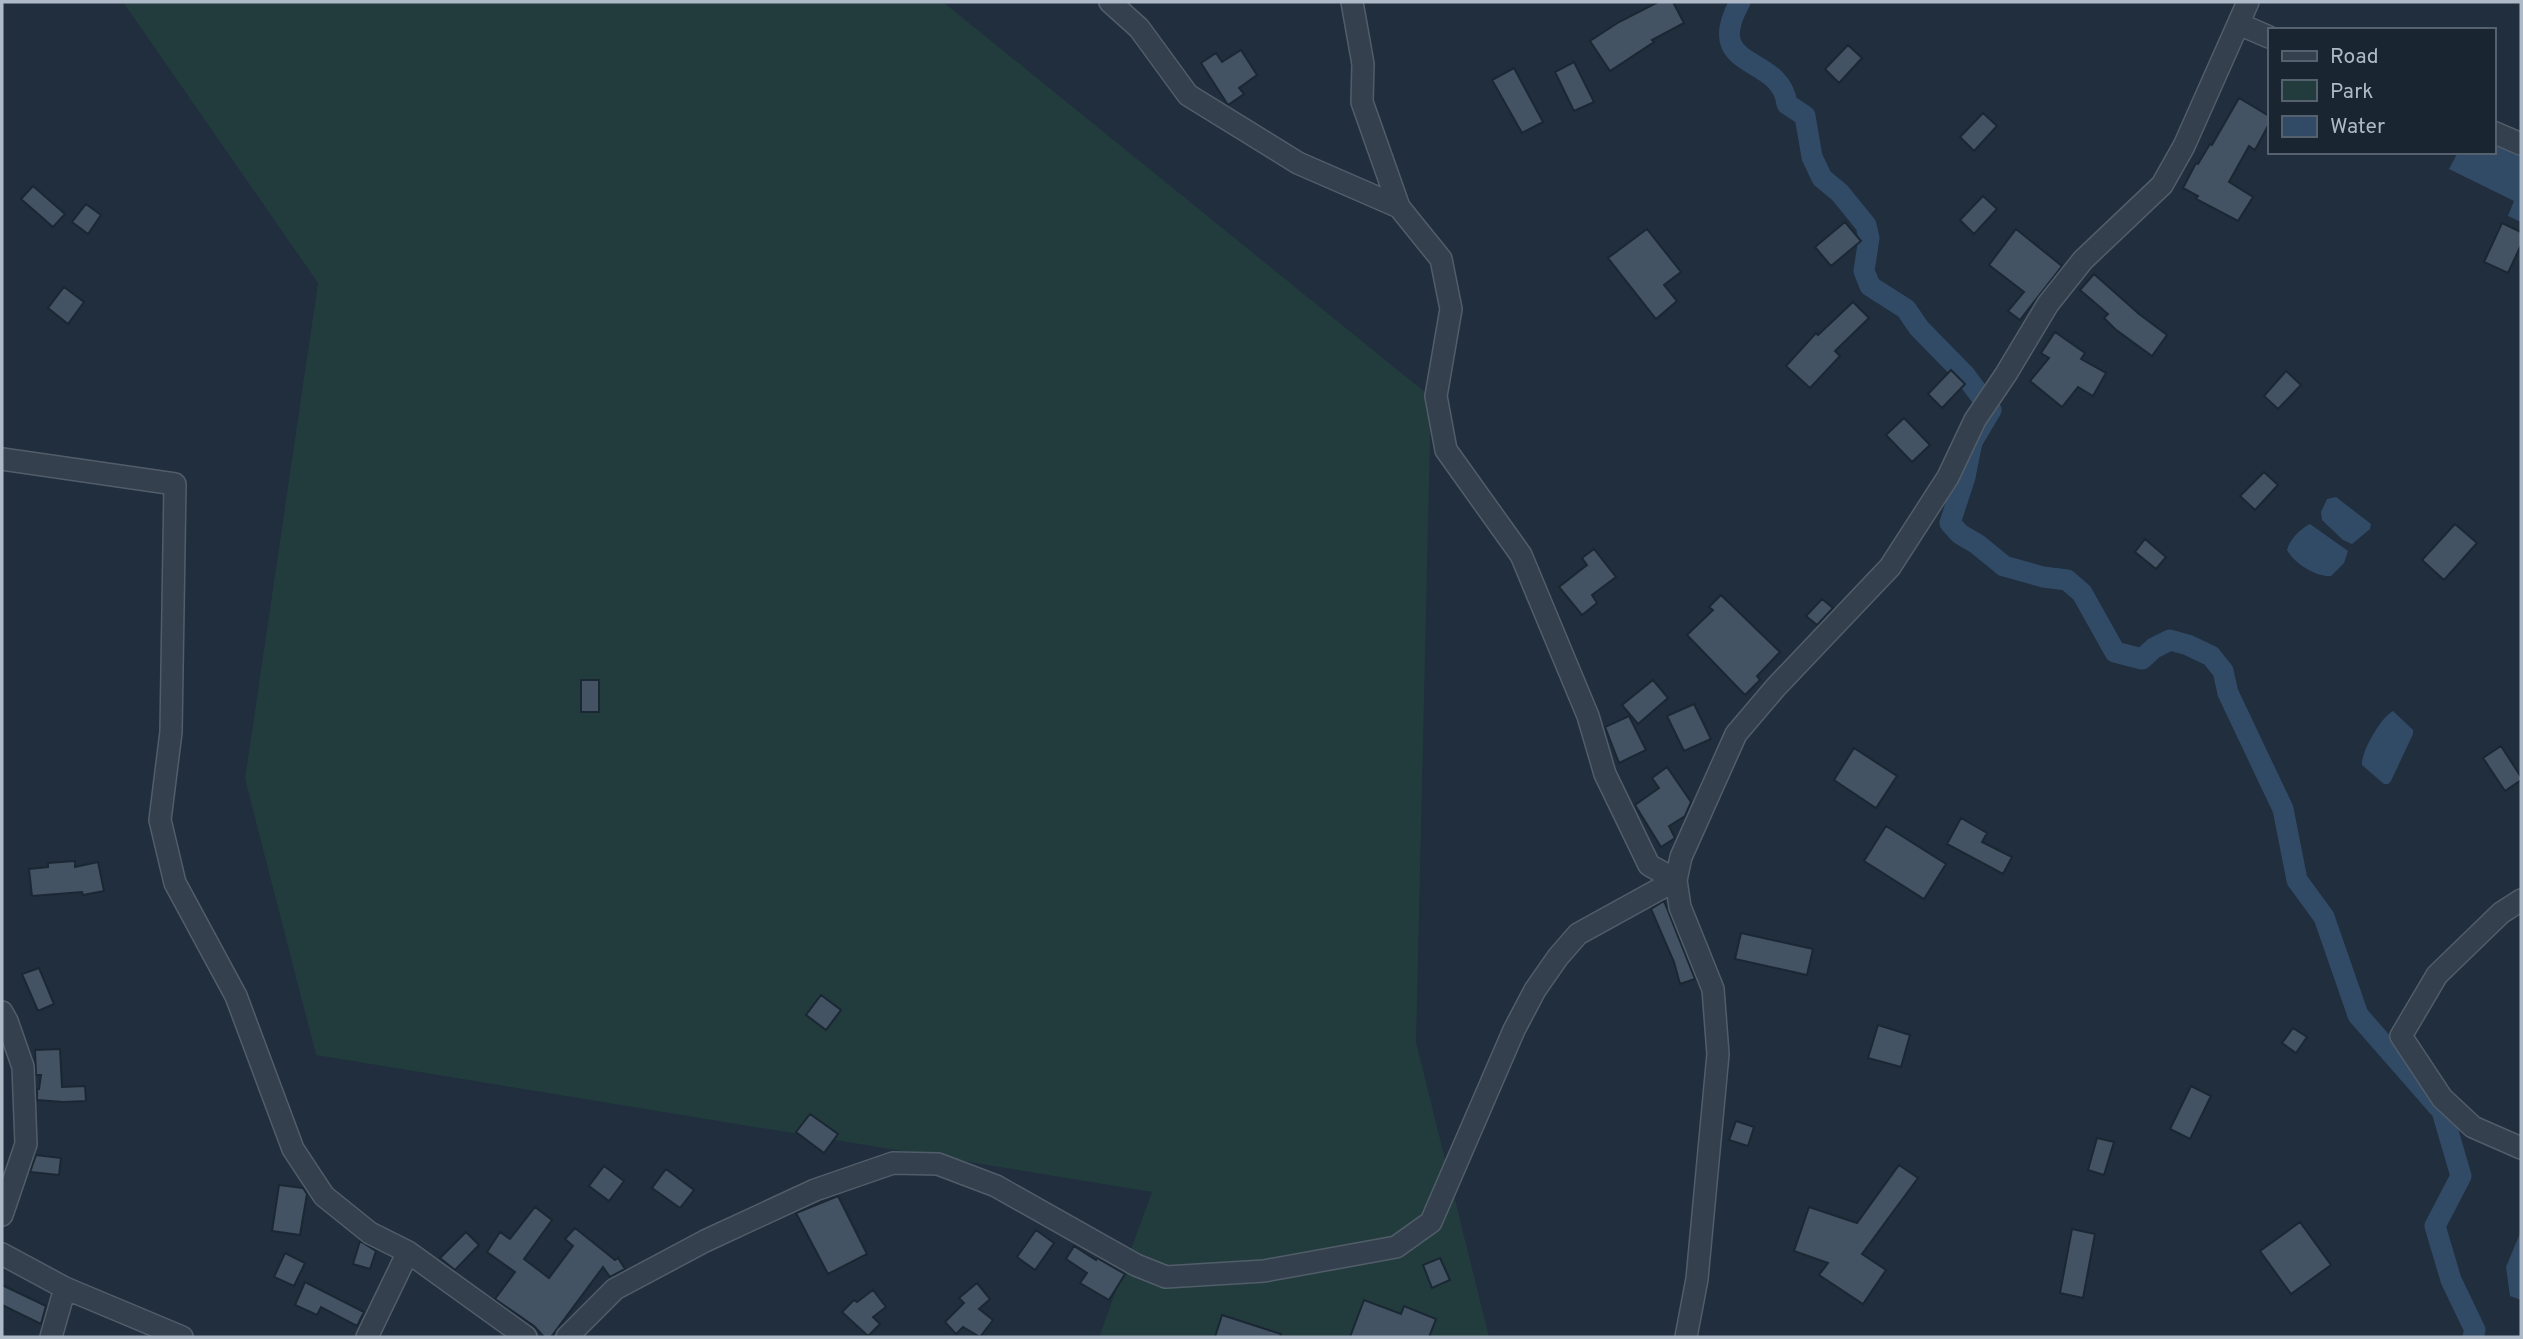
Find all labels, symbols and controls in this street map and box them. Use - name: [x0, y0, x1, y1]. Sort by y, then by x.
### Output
- legend: [2268, 28, 2495, 154]
- text: Road: [2330, 44, 2379, 71]
- text: Park: [2330, 79, 2373, 106]
- text: Water: [2330, 114, 2385, 141]

